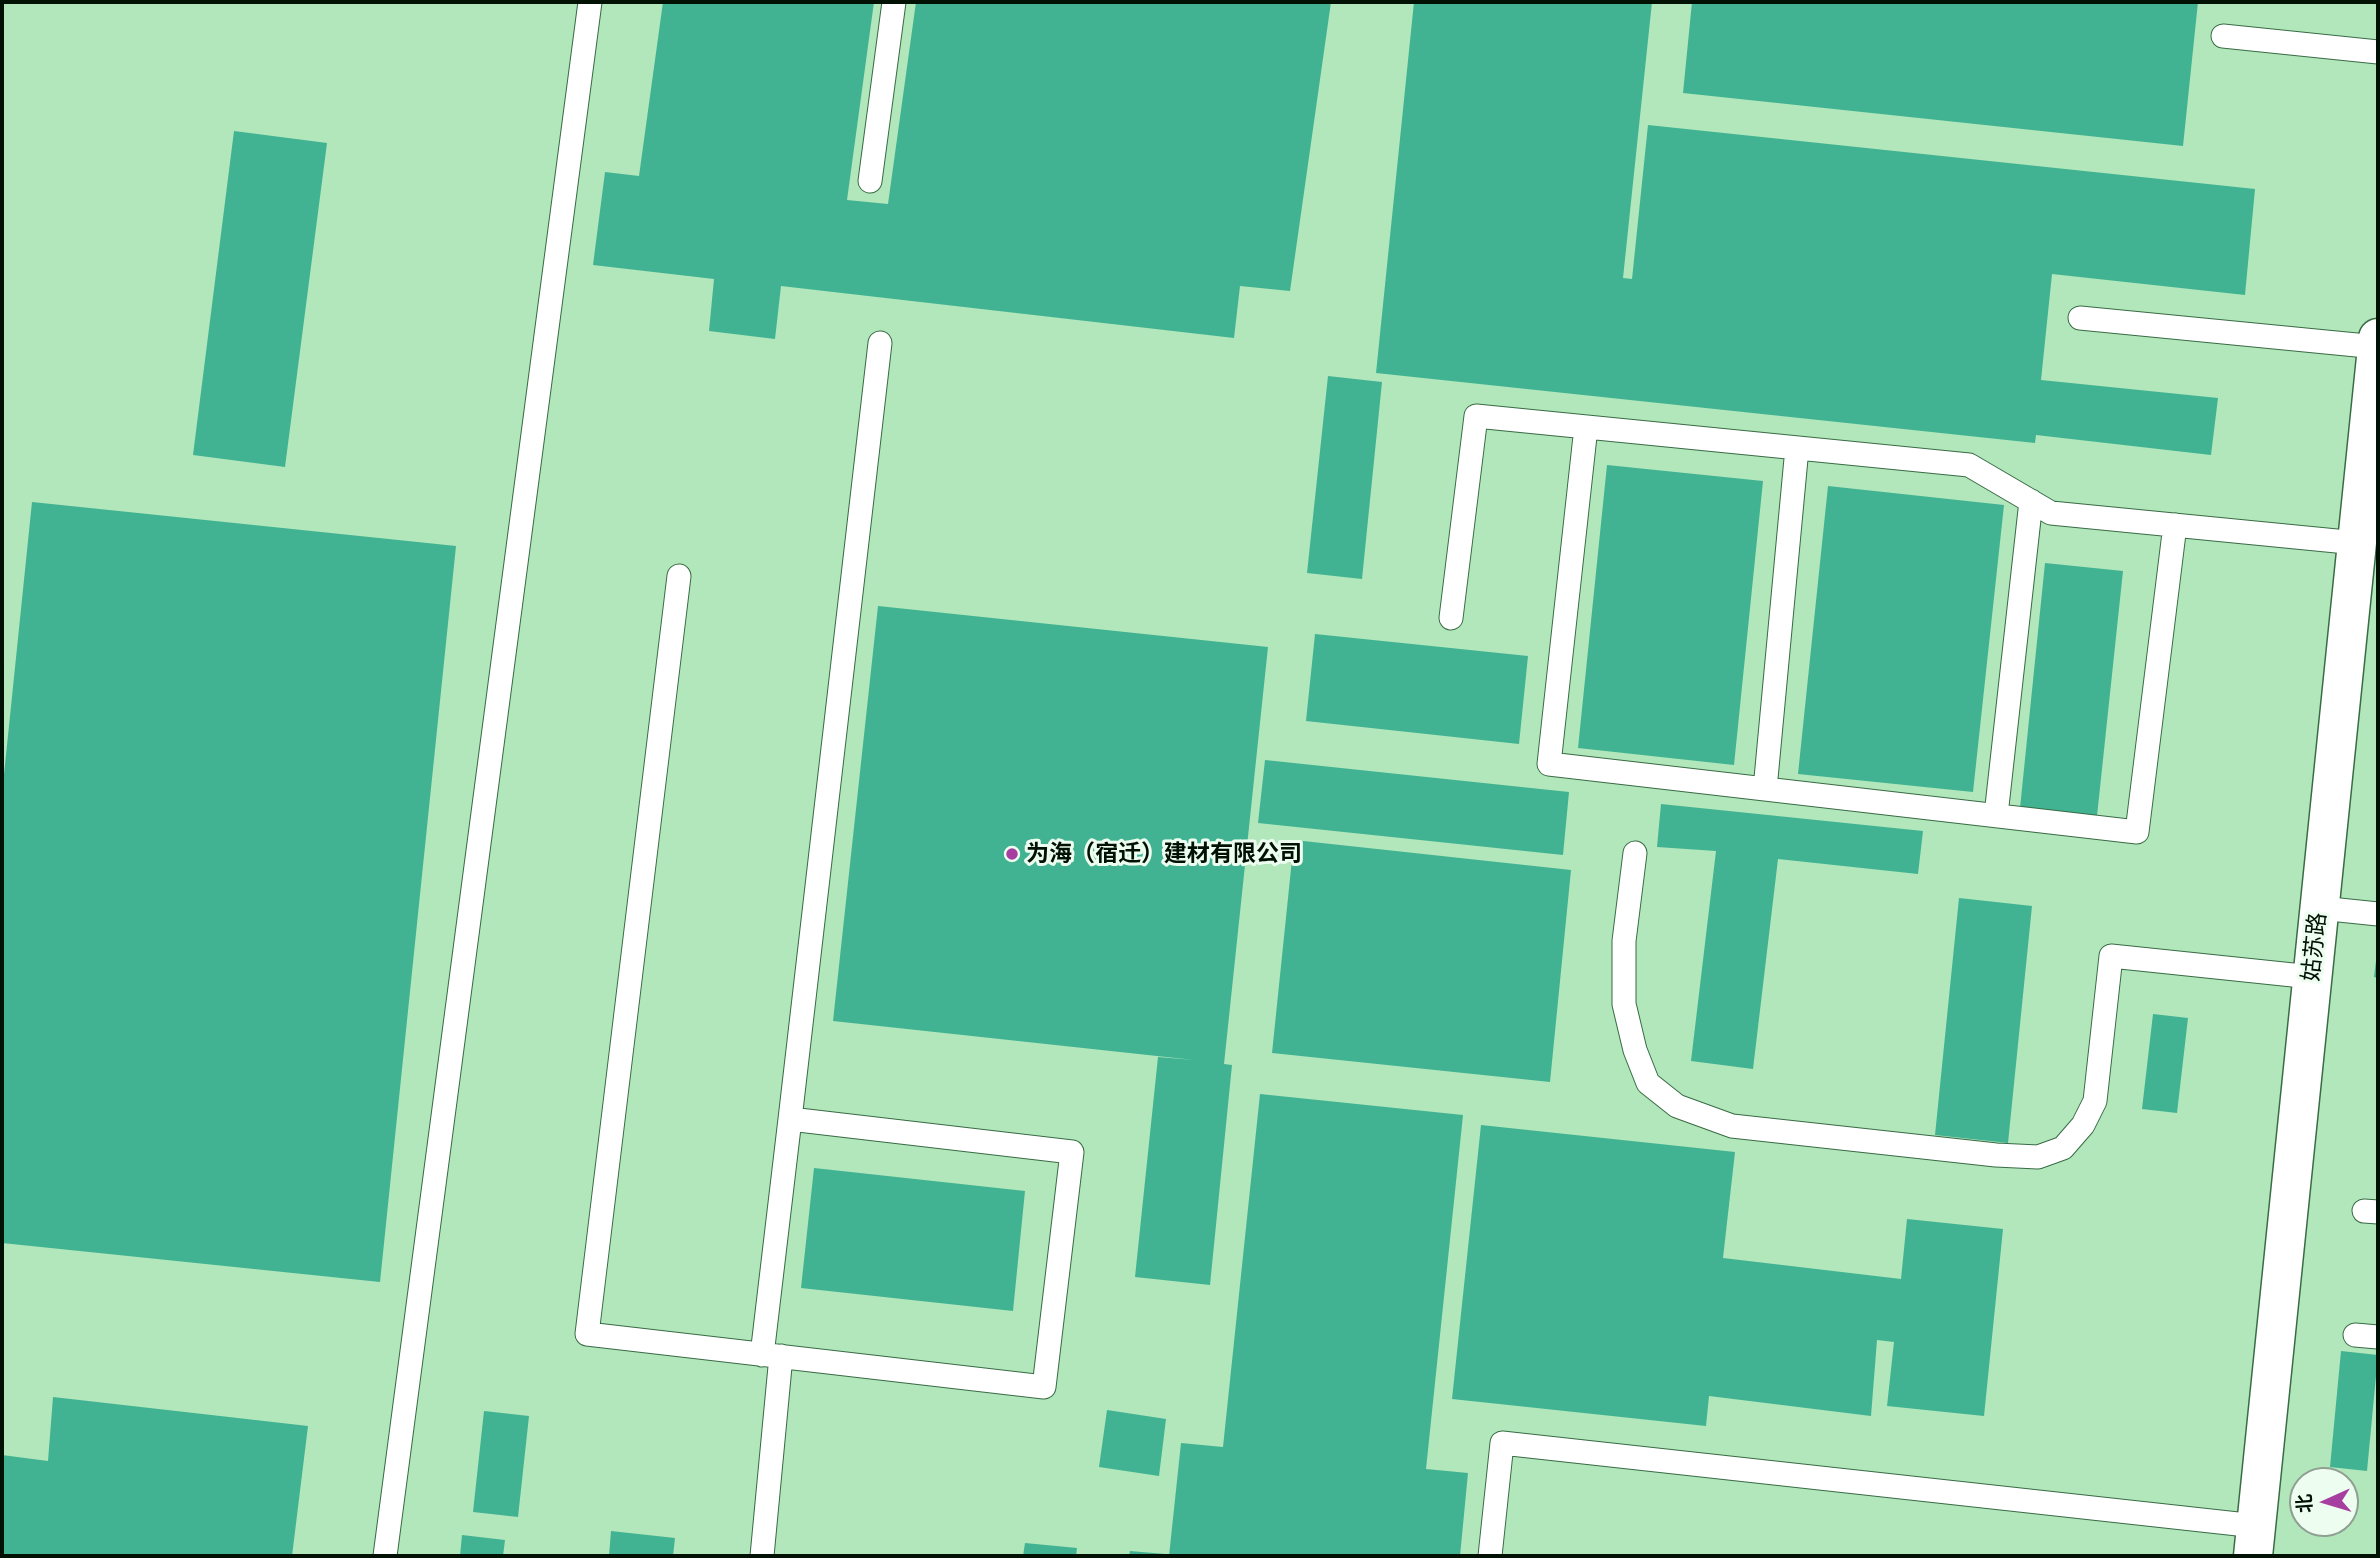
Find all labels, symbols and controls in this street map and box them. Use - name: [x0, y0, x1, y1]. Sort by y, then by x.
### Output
- place label: 为海（宿迁）建材有限公司: [1026, 840, 1302, 868]
- marker: 为海（宿迁）建材有限公司: [1004, 846, 1020, 862]
- street label: 姑苏路: [2298, 911, 2332, 983]
- north arrow: [2289, 1467, 2359, 1537]
- text: 北: [2292, 1493, 2317, 1514]

